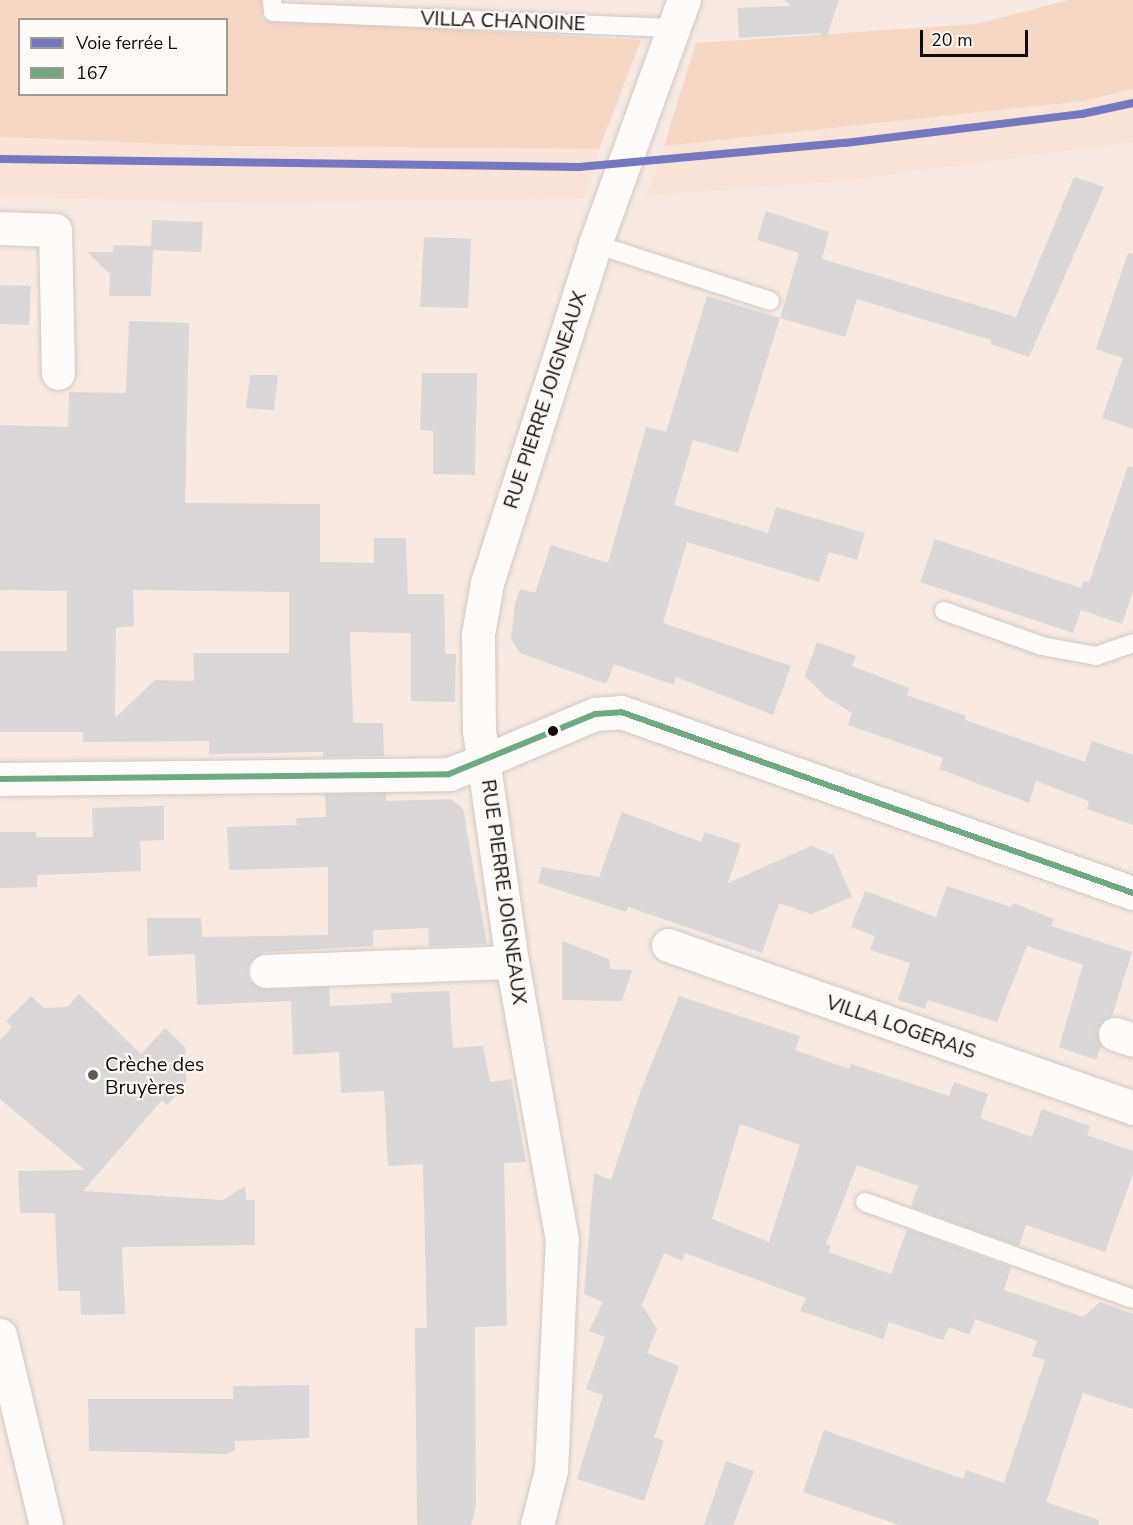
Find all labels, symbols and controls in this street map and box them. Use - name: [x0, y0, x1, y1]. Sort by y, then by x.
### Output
- street label: VILLA CHANOINE: [420, 6, 586, 36]
- legend: [18, 18, 228, 96]
- scale bar: [923, 18, 1031, 56]
- text: 20 m: [931, 28, 973, 52]
- text: Voie ferrée L: [76, 31, 177, 55]
- text: 167: [76, 61, 108, 85]
- street label: RUE PIERRE JOIGNEAUX: [498, 288, 592, 512]
- unlabelled marker: [547, 725, 559, 737]
- street label: RUE PIERRE JOIGNEAUX: [476, 778, 532, 1006]
- street label: VILLA LOGERAIS: [823, 990, 979, 1064]
- place label: Crèche des Bruyères: [105, 1052, 204, 1099]
- marker: Crèche des Bruyères: [86, 1068, 100, 1082]

